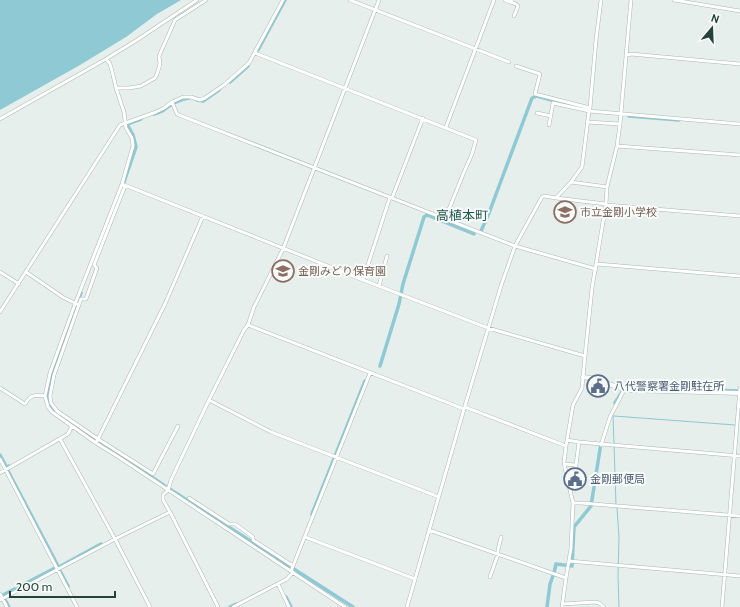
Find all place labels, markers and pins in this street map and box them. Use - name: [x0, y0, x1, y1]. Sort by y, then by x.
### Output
- school or university icon: 市立金剛小学校: [552, 199, 578, 225]
- place label: 市立金剛小学校: [580, 205, 657, 219]
- school or university icon: 金剛みどり保育園: [270, 258, 296, 284]
- place label: 金剛みどり保育園: [298, 264, 386, 278]
- public building icon: 八代警察署金剛駐在所: [585, 373, 611, 399]
- place label: 八代警察署金剛駐在所: [614, 379, 725, 393]
- public building icon: 金剛郵便局: [562, 466, 588, 492]
- place label: 金剛郵便局: [590, 472, 645, 486]

